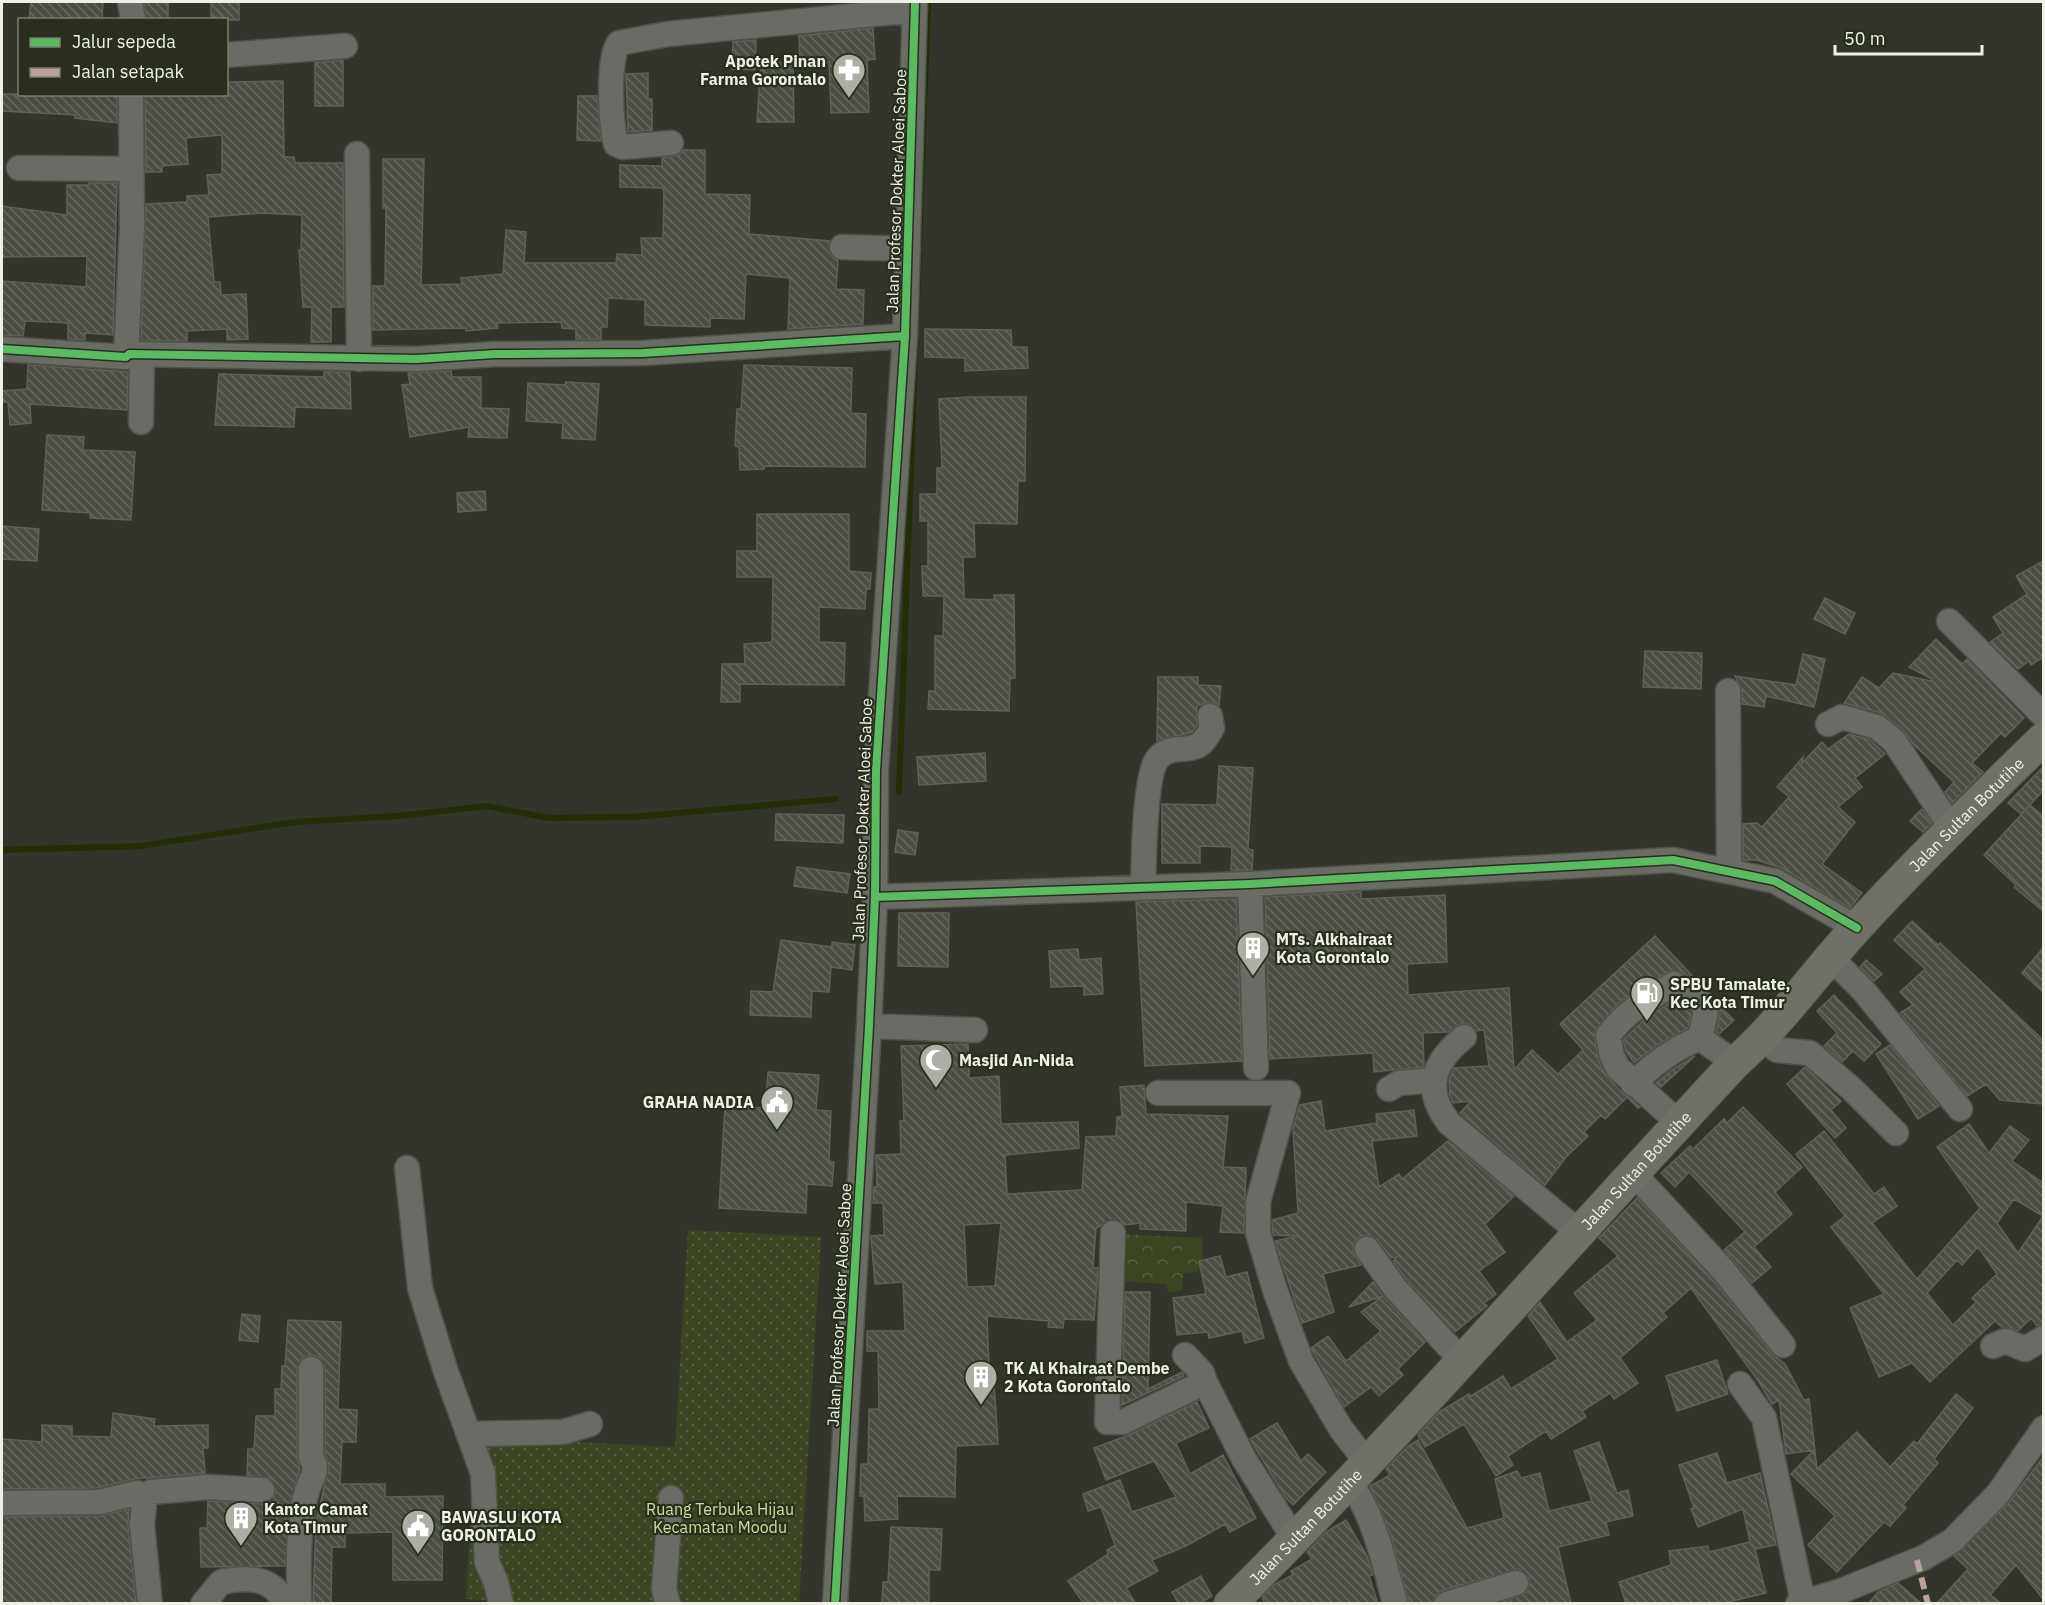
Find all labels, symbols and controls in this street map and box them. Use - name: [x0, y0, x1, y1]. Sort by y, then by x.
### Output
- legend: [18, 18, 228, 96]
- scale bar: [1835, 18, 1982, 56]
- text: 50 m: [1844, 27, 1886, 50]
- text: Jalur sepeda: [72, 30, 176, 53]
- place label: Apotek Pinan Farma Gorontalo: [700, 51, 826, 89]
- pharmacy icon: Apotek Pinan Farma Gorontalo: [831, 52, 867, 99]
- text: Jalan setapak: [72, 60, 184, 83]
- street label: Jalan Profesor Dokter Aloei Saboe: [882, 69, 910, 313]
- street label: Jalan Profesor Dokter Aloei Saboe: [848, 698, 876, 942]
- street label: Jalan Sultan Botutihe: [1905, 753, 2028, 876]
- place label: MTs. Alkhairaat Kota Gorontalo: [1276, 929, 1393, 967]
- building icon: MTs. Alkhairaat Kota Gorontalo: [1235, 930, 1271, 977]
- place label: SPBU Tamalate, Kec Kota Timur: [1670, 974, 1790, 1012]
- fuel station icon: SPBU Tamalate, Kec Kota Timur: [1629, 975, 1665, 1022]
- mosque icon: Masjid An-Nida: [918, 1042, 954, 1089]
- place label: Masjid An-Nida: [959, 1050, 1074, 1070]
- public building icon: GRAHA NADIA: [759, 1084, 795, 1131]
- place label: GRAHA NADIA: [643, 1092, 754, 1112]
- street label: Jalan Sultan Botutihe: [1577, 1107, 1695, 1234]
- street label: Jalan Profesor Dokter Aloei Saboe: [823, 1182, 855, 1427]
- place label: TK Al Khairaat Dembe 2 Kota Gorontalo: [1004, 1358, 1170, 1396]
- building icon: TK Al Khairaat Dembe 2 Kota Gorontalo: [963, 1359, 999, 1406]
- street label: Jalan Sultan Botutihe: [1245, 1464, 1366, 1589]
- place label: Kantor Camat Kota Timur: [264, 1499, 368, 1537]
- park label: Ruang Terbuka Hijau Kecamatan Moodu: [646, 1499, 794, 1537]
- building icon: Kantor Camat Kota Timur: [223, 1500, 259, 1547]
- place label: BAWASLU KOTA GORONTALO: [441, 1507, 562, 1545]
- public building icon: BAWASLU KOTA GORONTALO: [400, 1508, 436, 1555]

